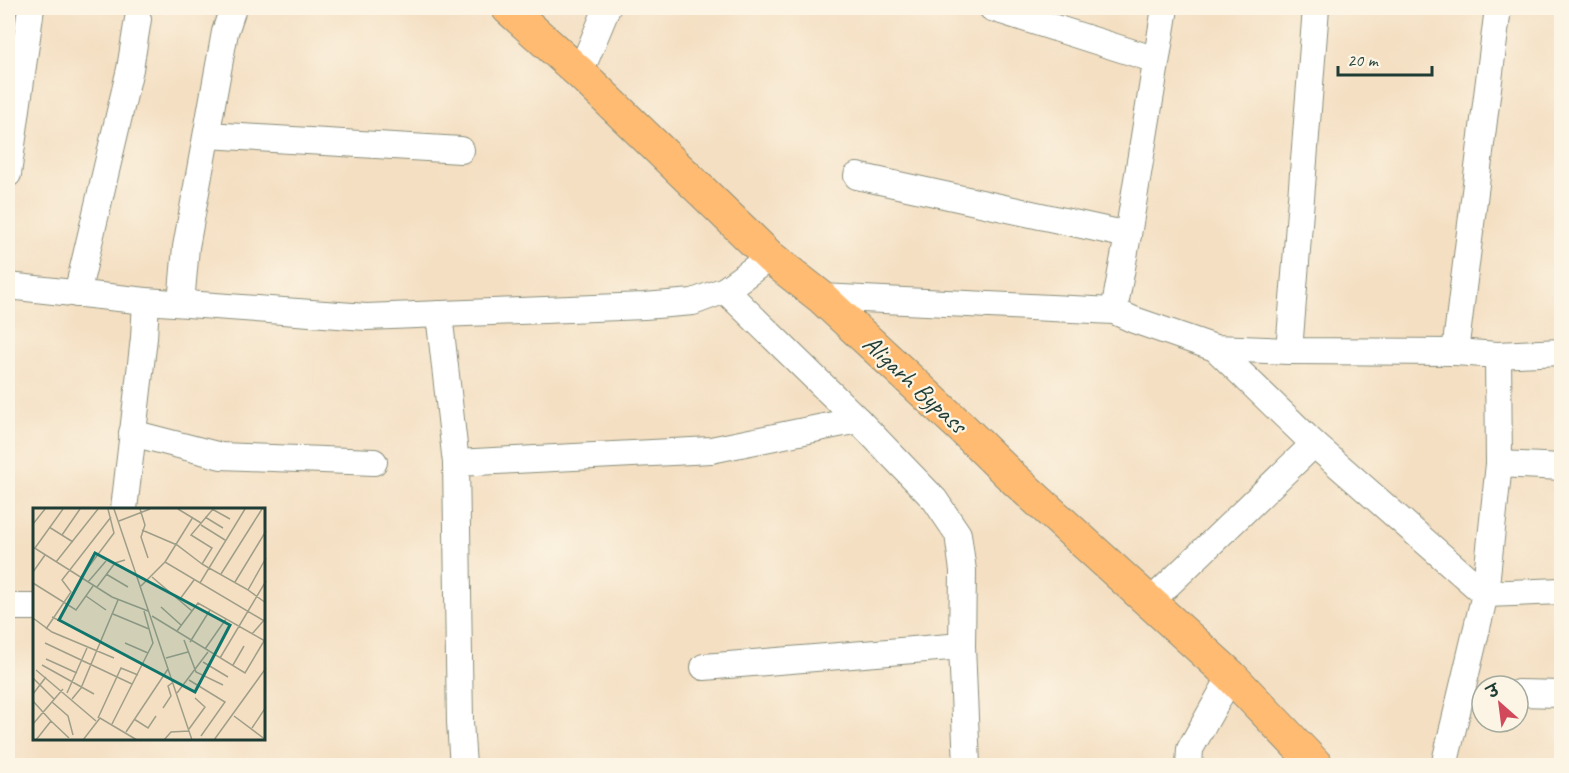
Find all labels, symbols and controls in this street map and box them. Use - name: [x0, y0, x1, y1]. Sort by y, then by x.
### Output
- scale bar: [1338, 39, 1432, 77]
- text: 20 m: [1347, 49, 1380, 71]
- street label: Aligarh Bypass: [856, 327, 976, 442]
- inset map: [33, 508, 266, 740]
- north arrow: [1470, 674, 1530, 734]
- text: उ: [1482, 680, 1504, 704]

